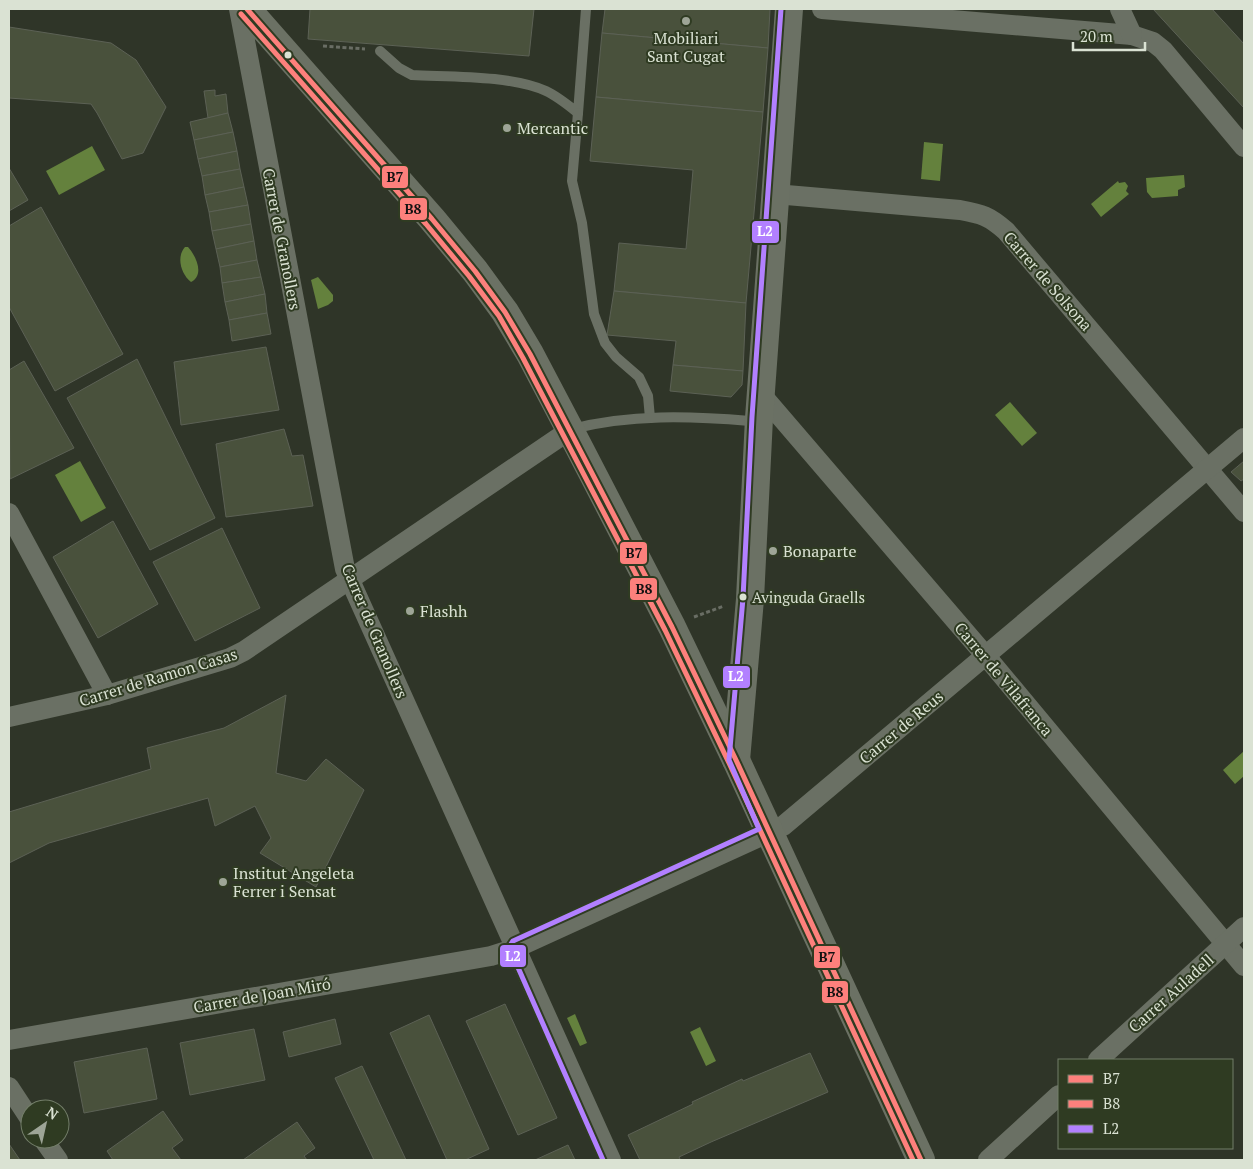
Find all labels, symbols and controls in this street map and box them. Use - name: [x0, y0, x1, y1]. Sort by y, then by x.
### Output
- marker: Mobiliari Sant Cugat: [680, 15, 692, 27]
- scale bar: [1073, 20, 1146, 52]
- text: 20 m: [1080, 26, 1113, 46]
- place label: Mobiliari Sant Cugat: [647, 27, 725, 67]
- unlabelled marker: [283, 50, 293, 60]
- place label: Mercantic: [517, 117, 588, 139]
- marker: Mercantic: [501, 122, 513, 134]
- line badge: B7: [381, 165, 409, 189]
- street label: Carrer de Granollers: [257, 166, 307, 312]
- text: B7: [387, 167, 404, 186]
- line badge: B8: [399, 197, 428, 221]
- text: B8: [405, 199, 422, 218]
- line badge: L2: [751, 220, 780, 244]
- text: L2: [757, 221, 773, 240]
- street label: Carrer de Solsona: [999, 227, 1097, 335]
- place label: Bonaparte: [783, 540, 857, 562]
- line badge: B7: [619, 541, 648, 565]
- text: B7: [626, 543, 643, 562]
- marker: Bonaparte: [767, 545, 779, 557]
- street label: Carrer de Granollers: [337, 560, 413, 702]
- line badge: B8: [629, 577, 658, 601]
- text: B8: [636, 579, 653, 598]
- place label: Avinguda Graells: [752, 587, 865, 607]
- marker: Avinguda Graells: [738, 592, 748, 602]
- place label: Flashh: [420, 600, 468, 622]
- marker: Flashh: [404, 605, 416, 617]
- street label: Carrer de Vilafranca: [950, 617, 1058, 741]
- street label: Carrer de Ramon Casas: [76, 642, 240, 712]
- line badge: L2: [722, 665, 751, 689]
- text: L2: [728, 666, 744, 685]
- street label: Carrer de Reus: [854, 685, 948, 769]
- place label: Institut Angeleta Ferrer i Sensat: [233, 862, 354, 902]
- marker: Institut Angeleta Ferrer i Sensat: [217, 876, 229, 888]
- line badge: L2: [499, 944, 527, 968]
- line badge: B7: [813, 945, 841, 969]
- text: L2: [505, 946, 521, 965]
- text: B7: [819, 947, 836, 966]
- street label: Carrer Auladell: [1123, 949, 1219, 1037]
- street label: Carrer de Joan Miró: [192, 972, 333, 1018]
- line badge: B8: [821, 980, 849, 1004]
- text: B8: [827, 982, 844, 1001]
- legend: [1058, 1059, 1233, 1149]
- text: B7: [1103, 1068, 1120, 1088]
- text: B8: [1103, 1093, 1120, 1113]
- north arrow: [20, 1099, 70, 1149]
- text: N: [43, 1102, 63, 1124]
- text: L2: [1103, 1118, 1119, 1138]

